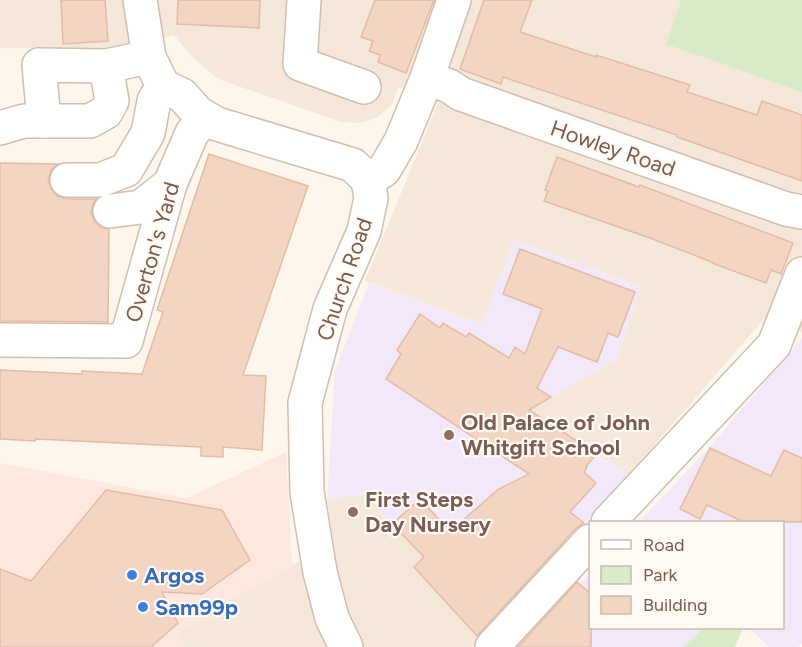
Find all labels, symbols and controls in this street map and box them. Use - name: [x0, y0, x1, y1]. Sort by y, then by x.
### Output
- street label: Howley Road: [547, 114, 679, 182]
- street label: Overton's Yard: [120, 179, 185, 325]
- street label: Church Road: [311, 214, 378, 344]
- place label: Old Palace of John Whitgift School: [461, 409, 650, 461]
- marker: Old Palace of John Whitgift School: [442, 428, 456, 442]
- place label: First Steps Day Nursery: [365, 486, 491, 538]
- marker: First Steps Day Nursery: [346, 505, 360, 519]
- legend: [589, 521, 784, 629]
- text: Road: [643, 534, 684, 556]
- place label: Argos: [144, 562, 204, 589]
- text: Park: [643, 564, 678, 586]
- marker: Argos: [125, 568, 139, 582]
- place label: Sam99p: [155, 594, 238, 621]
- text: Building: [643, 594, 708, 616]
- marker: Sam99p: [136, 600, 150, 614]

